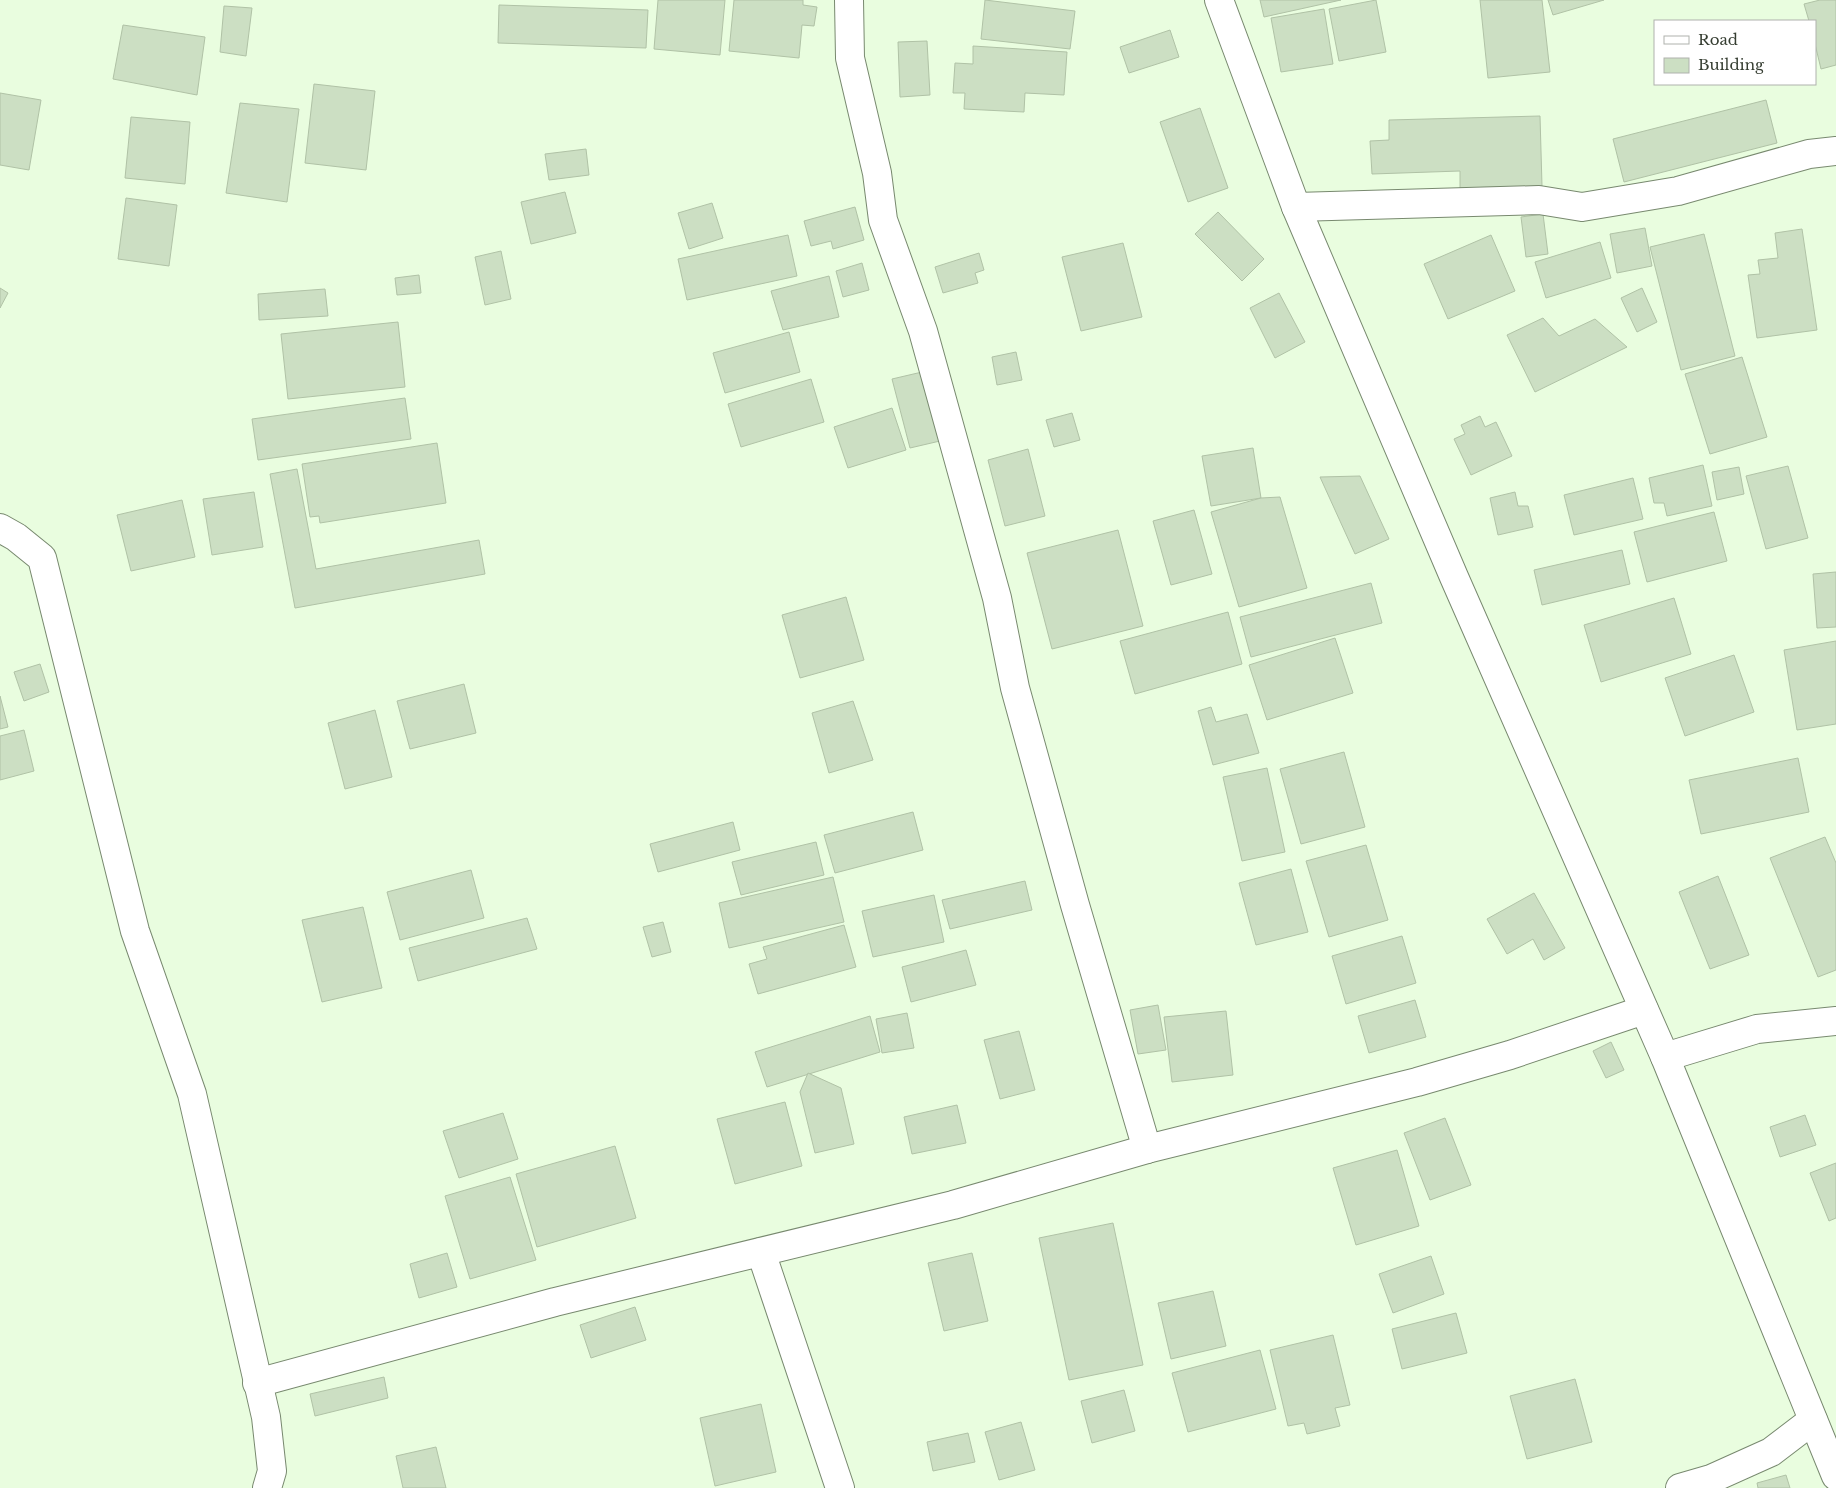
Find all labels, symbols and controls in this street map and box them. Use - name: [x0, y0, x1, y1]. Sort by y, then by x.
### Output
- legend: [1654, 20, 1816, 85]
- text: Road: [1698, 30, 1738, 49]
- text: Building: [1698, 55, 1765, 74]

